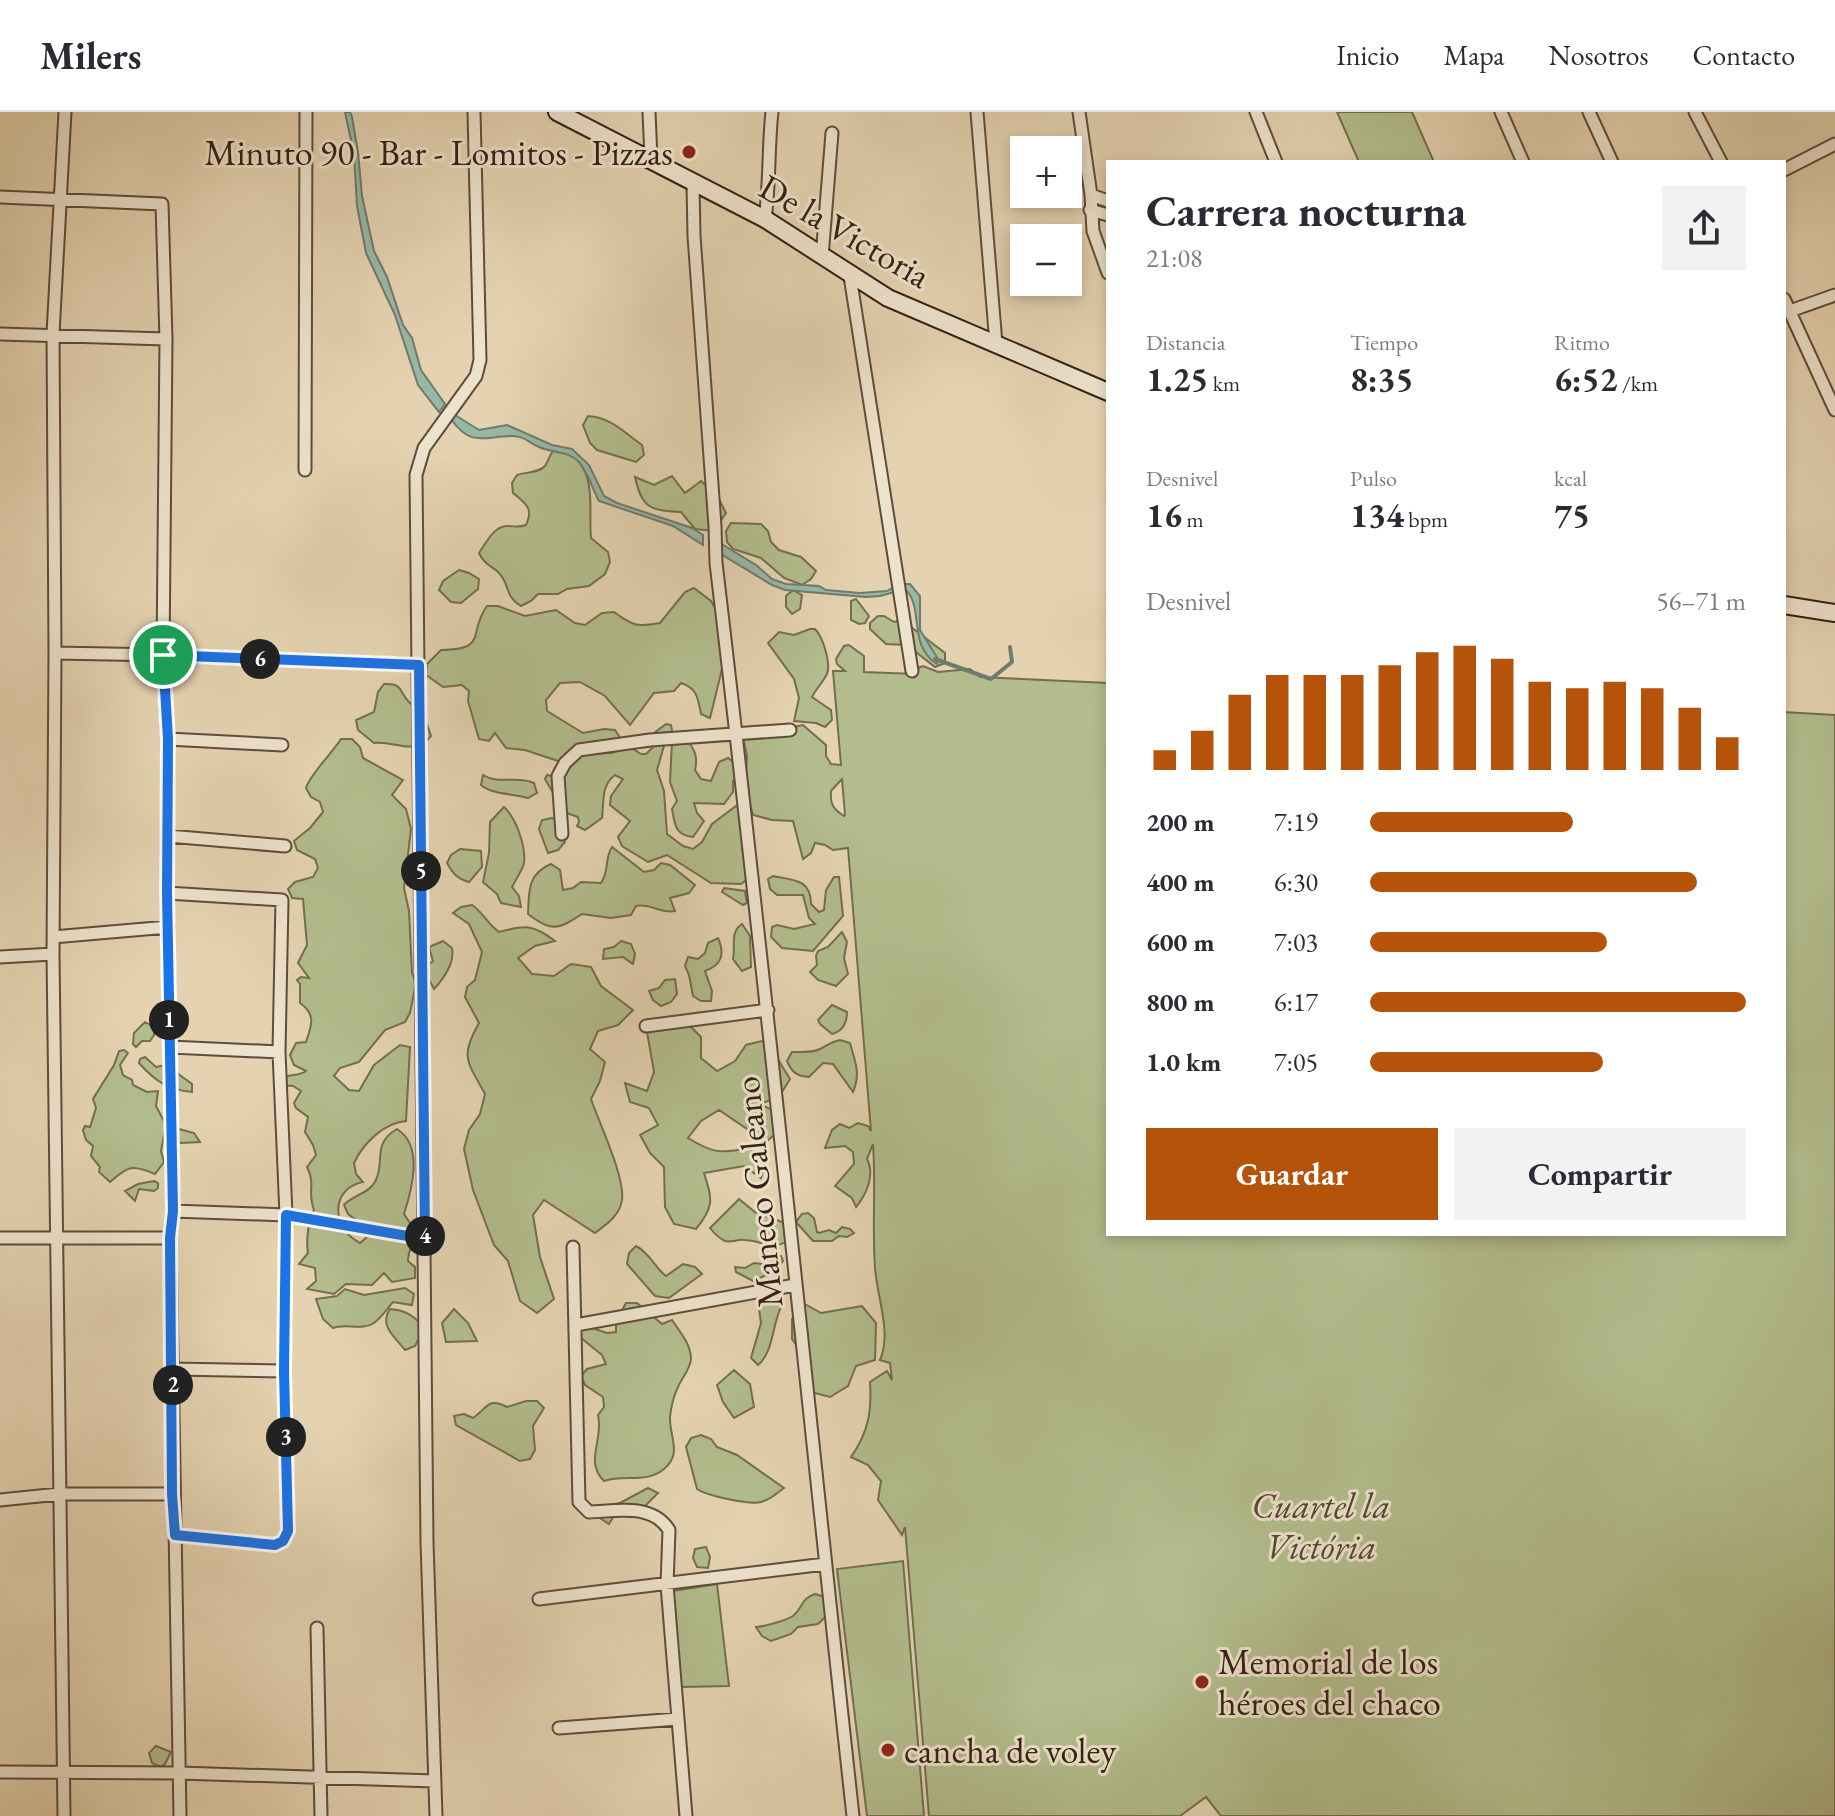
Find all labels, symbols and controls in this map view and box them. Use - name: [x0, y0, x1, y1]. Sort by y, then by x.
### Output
- text: Milers: [40, 31, 142, 80]
- text: Inicio: [1336, 37, 1399, 73]
- text: Mapa: [1443, 37, 1504, 73]
- text: Nosotros: [1548, 37, 1648, 73]
- text: Contacto: [1692, 37, 1795, 73]
- place label: Minuto 90 - Bar - Lomitos - Pizzas: [204, 129, 673, 176]
- map controls: [1010, 136, 1082, 296]
- button: +: [1010, 136, 1082, 208]
- marker: Minuto 90 - Bar - Lomitos - Pizzas: [680, 143, 698, 161]
- street label: De la Victoria: [751, 163, 940, 299]
- text: Carrera nocturna: [1146, 182, 1466, 239]
- button: share: [1662, 186, 1746, 270]
- button: −: [1010, 224, 1082, 296]
- text: 21:08: [1146, 241, 1202, 275]
- text: Distancia: [1146, 328, 1226, 357]
- text: Tiempo: [1350, 328, 1418, 357]
- text: Ritmo: [1554, 328, 1610, 357]
- text: 1.25: [1146, 357, 1208, 401]
- text: 8:35: [1350, 357, 1414, 401]
- text: 6:52: [1554, 357, 1618, 401]
- text: km: [1208, 369, 1240, 398]
- text: /km: [1618, 369, 1658, 398]
- text: Desnivel: [1146, 464, 1218, 493]
- text: Pulso: [1350, 464, 1397, 493]
- text: kcal: [1554, 464, 1587, 493]
- text: 16: [1146, 493, 1182, 537]
- text: 134: [1350, 493, 1404, 537]
- text: 75: [1554, 493, 1590, 537]
- text: m: [1182, 505, 1204, 534]
- text: bpm: [1404, 505, 1448, 534]
- text: Desnivel: [1146, 584, 1231, 618]
- text: 56–71 m: [1656, 584, 1746, 618]
- pin: [129, 621, 197, 689]
- icon: arrive: [141, 633, 185, 677]
- pin: 6: [240, 639, 280, 679]
- text: 6: [254, 644, 266, 673]
- text: 200 m: [1146, 805, 1214, 839]
- text: 7:19: [1274, 805, 1318, 839]
- pin: 5: [401, 851, 441, 891]
- text: 5: [415, 856, 427, 885]
- text: 400 m: [1146, 865, 1214, 899]
- text: 6:30: [1274, 865, 1318, 899]
- text: 600 m: [1146, 925, 1214, 959]
- text: 7:03: [1274, 925, 1318, 959]
- text: 800 m: [1146, 985, 1214, 1019]
- text: 6:17: [1274, 985, 1318, 1019]
- pin: 1: [149, 1000, 189, 1040]
- text: 1: [163, 1005, 175, 1034]
- text: 1.0 km: [1146, 1045, 1221, 1079]
- text: 7:05: [1274, 1045, 1318, 1079]
- street label: Maneco Galeano: [722, 1074, 794, 1310]
- button: Guardar: [1146, 1128, 1438, 1220]
- button: Compartir: [1454, 1128, 1746, 1220]
- pin: 4: [405, 1216, 445, 1256]
- text: 4: [419, 1221, 431, 1250]
- pin: 2: [153, 1365, 193, 1405]
- text: 2: [167, 1370, 179, 1399]
- pin: 3: [266, 1417, 306, 1457]
- text: 3: [280, 1422, 292, 1451]
- park label: Cuartel la Victória: [1252, 1482, 1391, 1570]
- place label: Memorial de los héroes del chaco: [1218, 1638, 1441, 1726]
- marker: Memorial de los héroes del chaco: [1193, 1673, 1211, 1691]
- place label: cancha de voley: [904, 1727, 1117, 1774]
- marker: cancha de voley: [879, 1741, 897, 1759]

